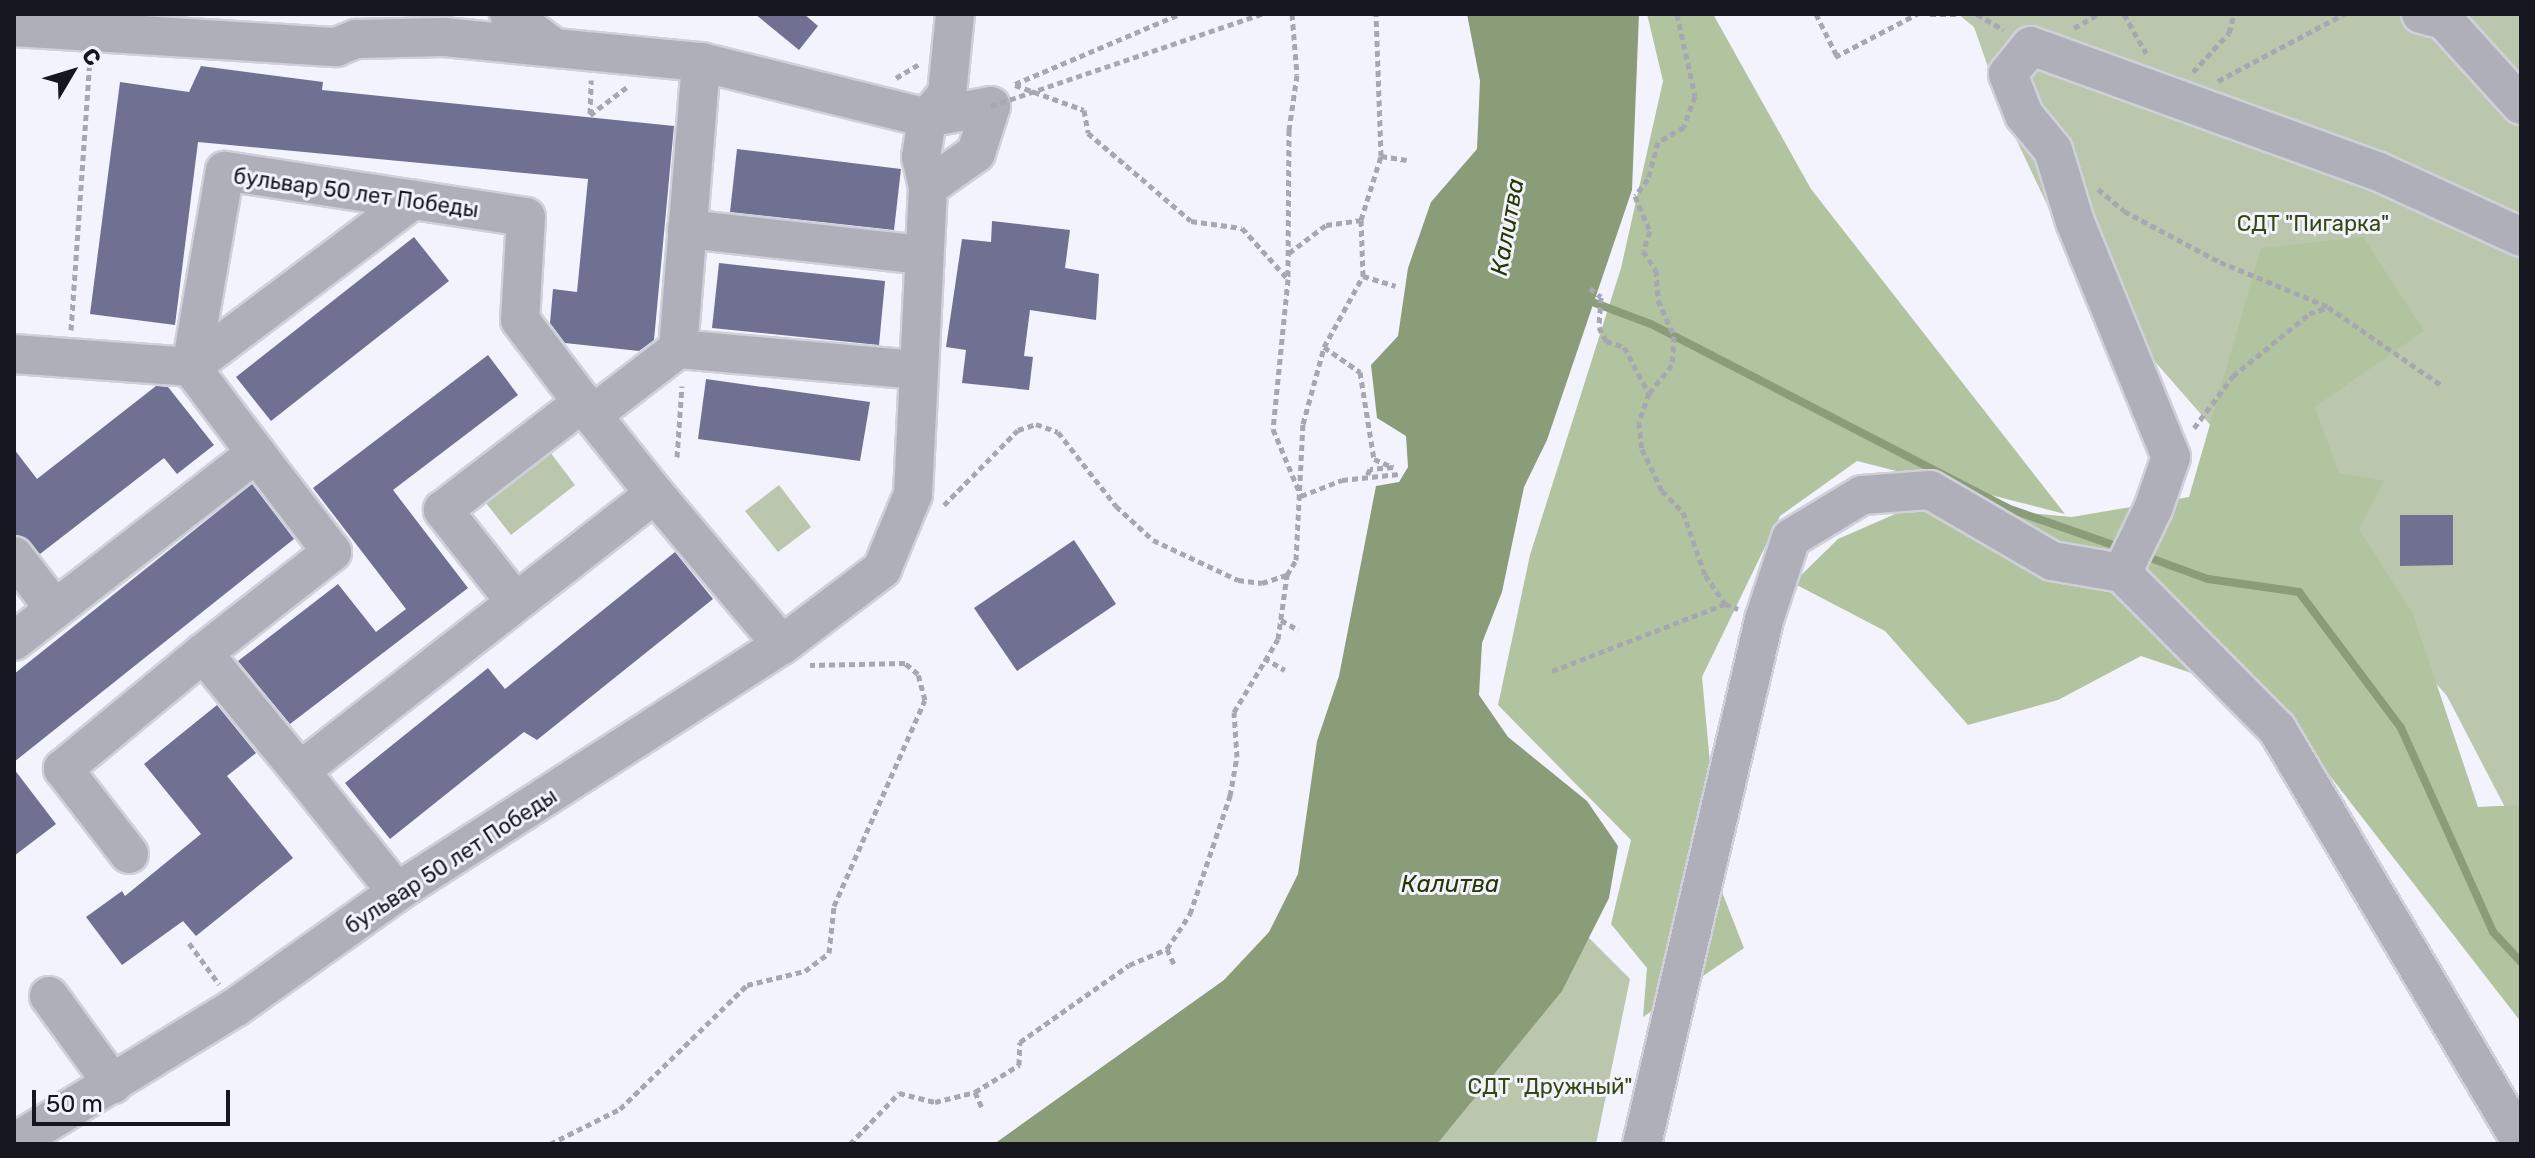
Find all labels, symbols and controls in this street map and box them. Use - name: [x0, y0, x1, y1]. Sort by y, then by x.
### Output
- north arrow: [32, 32, 112, 112]
- text: С: [76, 43, 107, 71]
- street label: бульвар 50 лет Победы: [232, 163, 480, 223]
- water label: Калитва: [1485, 176, 1531, 278]
- park label: СДТ "Пигарка": [2237, 211, 2389, 237]
- street label: бульвар 50 лет Победы: [340, 783, 562, 939]
- water label: Калитва: [1401, 871, 1499, 899]
- scale bar: [36, 1074, 234, 1124]
- park label: СДТ "Дружный": [1468, 1074, 1632, 1100]
- text: 50 m: [46, 1090, 103, 1118]

